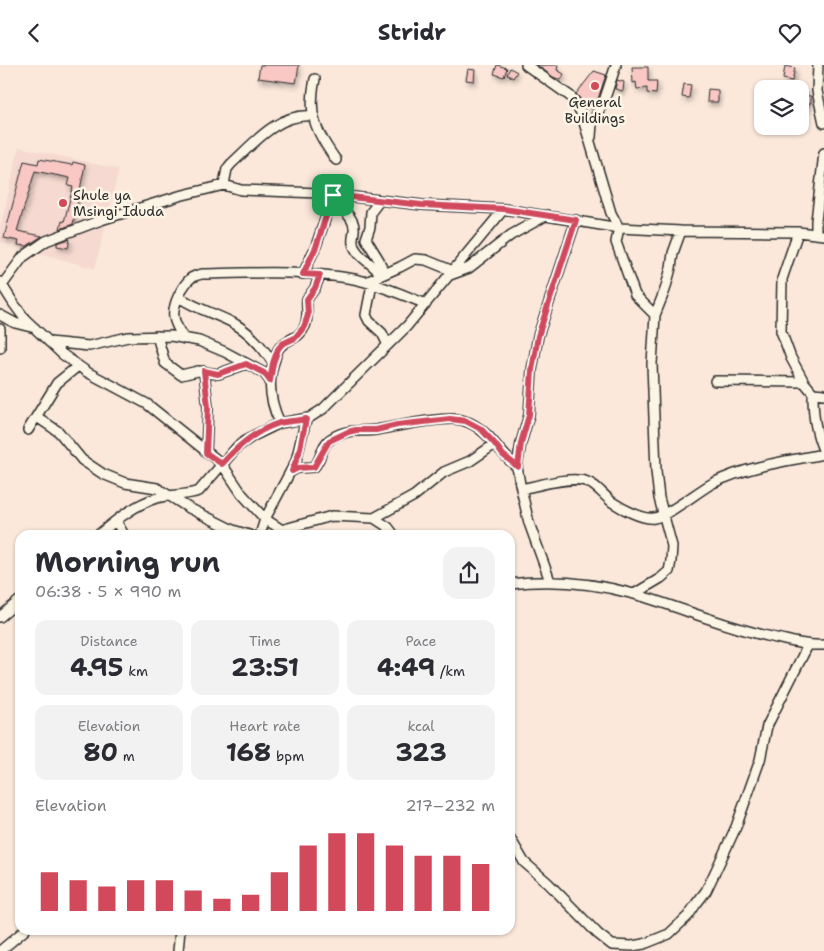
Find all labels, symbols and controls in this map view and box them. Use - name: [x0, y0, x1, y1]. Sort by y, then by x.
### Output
- text: Stridr: [378, 18, 446, 47]
- icon: back: [20, 19, 48, 47]
- icon: heart: [776, 19, 804, 47]
- marker: General Buildings: [589, 80, 601, 92]
- map controls: [754, 80, 809, 135]
- button: layers: [754, 80, 809, 135]
- place label: General Buildings: [565, 93, 625, 127]
- pin: [312, 174, 354, 216]
- icon: arrive: [319, 181, 347, 209]
- place label: Shule ya Msingi Iduda: [73, 186, 164, 220]
- marker: Shule ya Msingi Iduda: [57, 197, 69, 209]
- text: Morning run: [35, 543, 220, 581]
- button: share: [443, 547, 495, 599]
- text: 06:38 · 5 × 990 m: [35, 581, 181, 602]
- text: Distance: [80, 632, 138, 650]
- text: Time: [249, 632, 281, 650]
- text: Pace: [406, 632, 436, 650]
- text: 4.95: [70, 650, 123, 684]
- text: 23:51: [231, 650, 299, 684]
- text: 4:49: [377, 650, 435, 684]
- text: km: [123, 662, 148, 680]
- text: /km: [435, 662, 465, 680]
- text: Elevation: [78, 717, 140, 735]
- text: Heart rate: [229, 717, 301, 735]
- text: kcal: [407, 717, 435, 735]
- text: 80: [83, 735, 118, 769]
- text: 168: [226, 735, 271, 769]
- text: 323: [395, 735, 447, 769]
- text: m: [118, 747, 135, 765]
- text: bpm: [271, 747, 304, 765]
- text: Elevation: [35, 795, 107, 816]
- text: 217–232 m: [405, 795, 495, 816]

